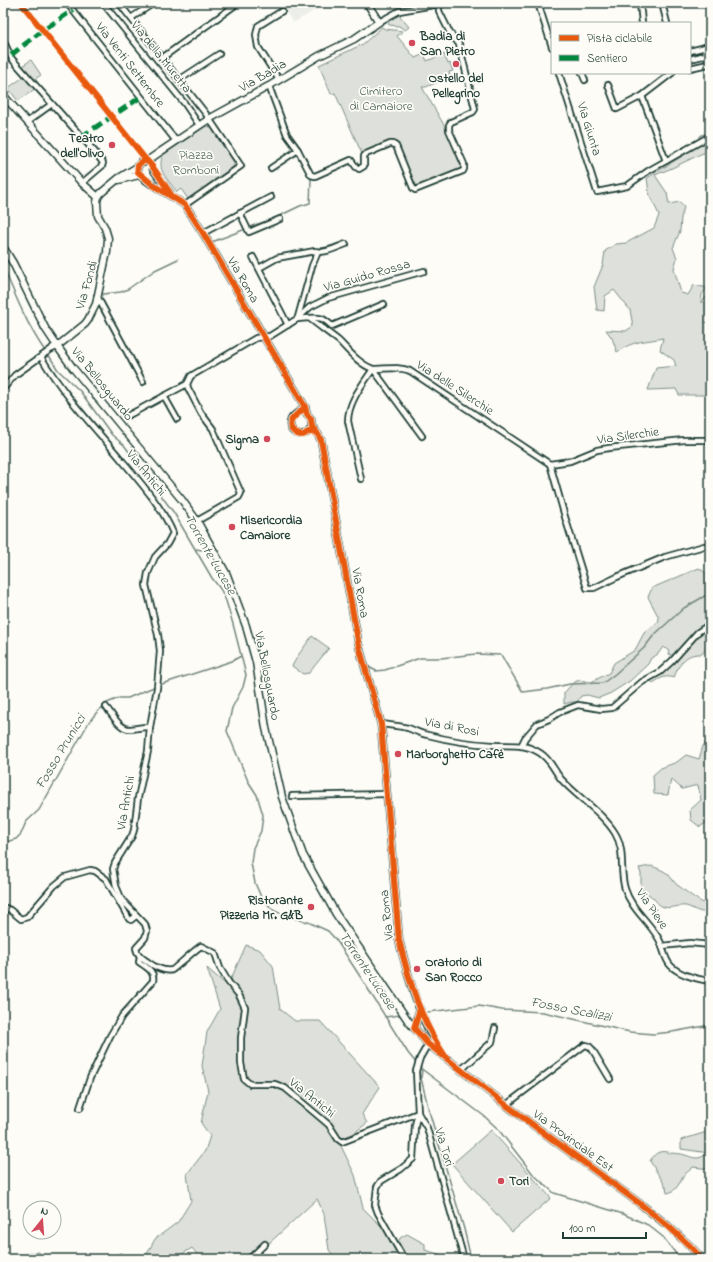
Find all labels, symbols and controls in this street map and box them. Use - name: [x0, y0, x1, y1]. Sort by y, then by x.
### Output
- street label: Via della Muretta: [125, 16, 196, 97]
- street label: Via Venti Settembre: [90, 18, 169, 112]
- legend: [551, 22, 691, 74]
- place label: Badia di San Pietro: [419, 27, 475, 61]
- text: Pista ciclabile: [587, 30, 653, 48]
- marker: Badia di San Pietro: [407, 38, 417, 48]
- text: Sentiero: [587, 50, 628, 68]
- street label: Via Badia: [235, 55, 290, 98]
- marker: Ostello del Pellegrino: [451, 59, 461, 69]
- place label: Ostello del Pellegrino: [428, 69, 484, 105]
- park label: Cimitero di Camaiore: [349, 82, 413, 116]
- street label: Via Giunta: [572, 99, 606, 158]
- place label: Teatro dell'Olivo: [60, 129, 104, 163]
- marker: Teatro dell'Olivo: [107, 140, 117, 150]
- park label: Piazza Romboni: [173, 146, 219, 180]
- street label: Via Roma: [222, 253, 264, 307]
- street label: Via Guido Rossa: [321, 255, 412, 298]
- street label: Via Fondi: [71, 259, 103, 312]
- street label: Via Bellosguardo: [65, 342, 138, 426]
- street label: Via delle Silerchie: [412, 355, 498, 420]
- street label: Via Silerchie: [595, 422, 660, 450]
- place label: Sigma: [225, 430, 259, 451]
- marker: Sigma: [262, 434, 272, 444]
- street label: Via Antichi: [121, 445, 171, 500]
- water label: Torrente Lucese: [178, 511, 242, 600]
- place label: Misericordia Camaiore: [240, 511, 302, 545]
- marker: Misericordia Camaiore: [227, 522, 237, 532]
- street label: Via Roma: [346, 566, 374, 619]
- street label: Via Bellosguardo: [248, 629, 285, 722]
- water label: Fosso Prunicci: [30, 709, 92, 793]
- street label: Via di Rosi: [422, 712, 481, 742]
- place label: Marborghetto Cafè: [406, 745, 505, 766]
- marker: Marborghetto Cafè: [393, 749, 403, 759]
- street label: Via Antichi: [112, 774, 140, 833]
- street label: Via Pieve: [631, 884, 673, 933]
- street label: Via Roma: [375, 889, 399, 942]
- place label: Ristorante Pizzeria Mr. G&B: [220, 891, 304, 925]
- marker: Ristorante Pizzeria Mr. G&B: [306, 902, 316, 912]
- water label: Torrente Lucese: [333, 928, 401, 1015]
- place label: Oratorio di San Rocco: [425, 953, 483, 987]
- marker: Oratorio di San Rocco: [412, 964, 422, 974]
- water label: Fosso Scalizzi: [529, 992, 615, 1028]
- street label: Via Antichi: [284, 1073, 339, 1123]
- street label: Via Provinciale Est: [528, 1105, 618, 1177]
- street label: Via Tori: [429, 1124, 459, 1169]
- place label: Tori: [509, 1172, 529, 1191]
- marker: Tori: [496, 1176, 506, 1186]
- north arrow: [22, 1200, 62, 1240]
- text: N: [39, 1203, 51, 1220]
- scale bar: [563, 1214, 646, 1240]
- text: 100 m: [569, 1220, 596, 1238]

